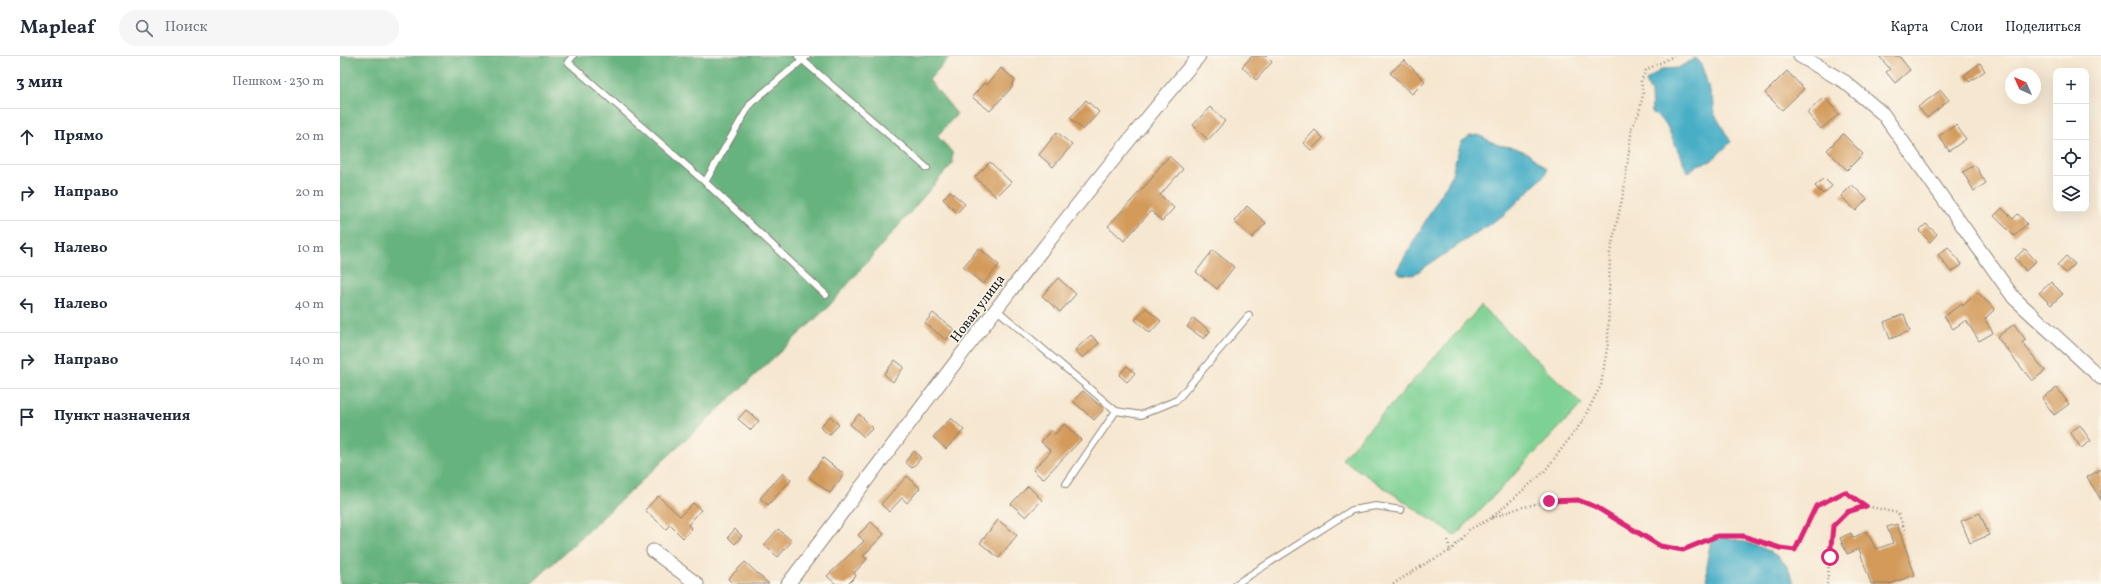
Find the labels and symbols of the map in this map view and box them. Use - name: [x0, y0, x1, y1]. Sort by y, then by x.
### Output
- north arrow: [2005, 68, 2041, 104]
- street label: Новая улица: [946, 271, 1010, 347]
- route end: [1540, 492, 1558, 510]
- route start: [1821, 548, 1839, 566]

